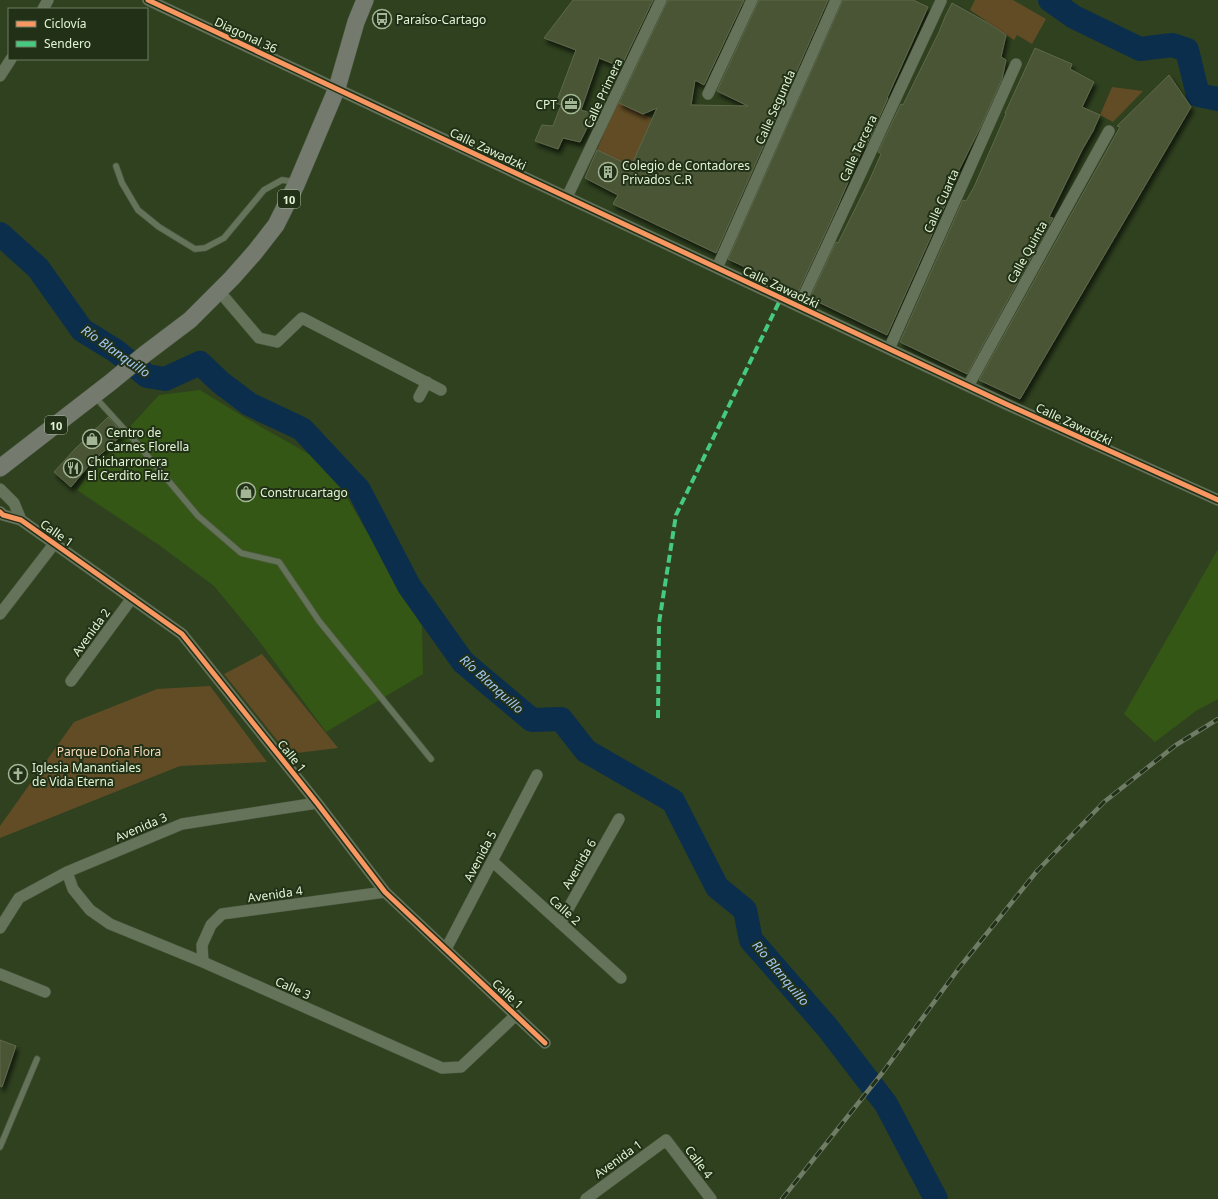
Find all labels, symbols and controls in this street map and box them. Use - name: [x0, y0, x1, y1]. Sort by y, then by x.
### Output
- legend: [8, 8, 148, 60]
- bus stop icon: Paraíso-Cartago: [371, 8, 393, 30]
- place label: Paraíso-Cartago: [396, 11, 486, 28]
- street label: Diagonal 36: [212, 13, 280, 57]
- text: Ciclovía: [44, 15, 86, 32]
- text: Sendero: [44, 35, 91, 52]
- street label: Calle Primera: [579, 55, 627, 131]
- street label: Calle Segunda: [751, 67, 799, 147]
- office icon: CPT: [560, 93, 582, 115]
- place label: CPT: [535, 96, 557, 113]
- street label: Calle Tercera: [835, 112, 881, 184]
- street label: Calle Zawadzki: [447, 124, 529, 174]
- place label: Colegio de Contadores Privados C.R: [622, 157, 750, 188]
- building icon: Colegio de Contadores Privados C.R: [597, 161, 619, 183]
- street label: Calle Cuarta: [919, 166, 963, 236]
- road number: 10: [278, 190, 300, 208]
- street label: Calle Quinta: [1003, 218, 1051, 286]
- street label: Calle Zawadzki: [740, 262, 822, 312]
- water label: Río Blanquillo: [78, 321, 154, 381]
- street label: Calle Zawadzki: [1033, 399, 1115, 449]
- road number: 10: [45, 416, 67, 434]
- place label: Centro de Carnes Florella: [106, 424, 189, 455]
- shop icon: Centro de Carnes Florella: [81, 428, 103, 450]
- place label: Chicharronera El Cerdito Feliz: [87, 453, 169, 484]
- restaurant icon: Chicharronera El Cerdito Feliz: [62, 457, 84, 479]
- shop icon: Construcartago: [235, 481, 257, 503]
- place label: Construcartago: [260, 484, 348, 501]
- street label: Calle 1: [37, 515, 77, 551]
- street label: Avenida 2: [68, 605, 114, 659]
- water label: Río Blanquillo: [456, 651, 528, 717]
- street label: Calle 1: [274, 736, 310, 776]
- park label: Parque Doña Flora: [57, 743, 161, 760]
- place label: Iglesia Manantiales de Vida Eterna: [32, 759, 141, 790]
- church icon: Iglesia Manantiales de Vida Eterna: [7, 763, 29, 785]
- street label: Avenida 3: [112, 808, 170, 846]
- street label: Avenida 5: [460, 828, 501, 884]
- street label: Avenida 6: [558, 836, 600, 892]
- street label: Avenida 4: [247, 882, 304, 906]
- street label: Calle 2: [545, 891, 585, 929]
- water label: Río Blanquillo: [748, 937, 814, 1009]
- street label: Calle 3: [273, 973, 314, 1003]
- street label: Calle 1: [489, 975, 527, 1013]
- street label: Avenida 1: [591, 1136, 645, 1182]
- street label: Calle 4: [681, 1142, 717, 1182]

